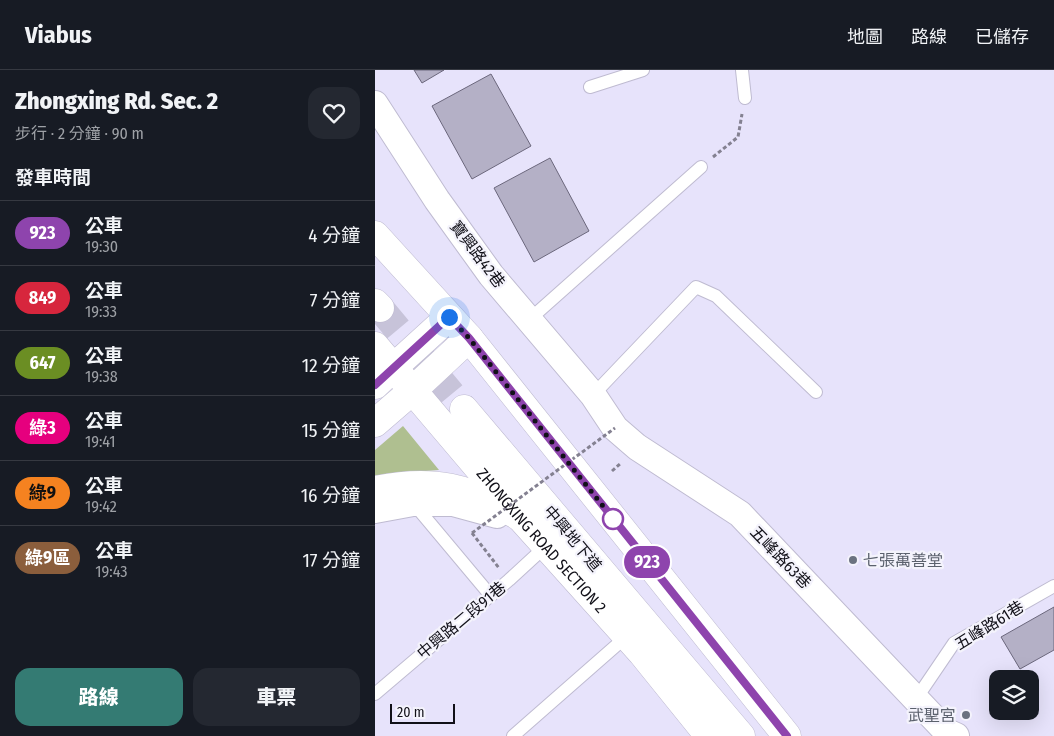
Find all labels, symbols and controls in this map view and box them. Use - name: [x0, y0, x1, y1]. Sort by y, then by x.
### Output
- text: Viabus: [25, 21, 92, 49]
- text: 地圖: [847, 26, 883, 48]
- text: 路線: [911, 26, 947, 48]
- text: 已儲存: [975, 26, 1029, 48]
- text: Zhongxing Rd. Sec. 2: [15, 87, 218, 115]
- button: heart: [308, 87, 360, 139]
- text: 步行 · 2 分鐘 · 90 m: [15, 124, 144, 143]
- text: 發車時間: [15, 166, 91, 189]
- text: 公車: [85, 214, 123, 237]
- street label: 寶興路42巷: [446, 217, 509, 291]
- text: 923: [30, 222, 55, 244]
- text: 4 分鐘: [308, 224, 360, 247]
- text: 19:30: [85, 237, 118, 256]
- text: 公車: [85, 279, 123, 302]
- text: 849: [29, 287, 56, 309]
- text: 7 分鐘: [310, 289, 360, 312]
- text: 19:33: [85, 302, 117, 321]
- your location: [437, 305, 462, 330]
- text: 公車: [85, 344, 123, 367]
- text: 647: [30, 352, 55, 374]
- text: 12 分鐘: [302, 354, 360, 377]
- text: 19:38: [85, 367, 118, 386]
- text: 公車: [85, 409, 123, 432]
- text: 綠3: [29, 417, 56, 439]
- text: 15 分鐘: [301, 419, 360, 442]
- text: 19:41: [85, 432, 115, 451]
- street label: ZHONGXING ROAD SECTION 2: [473, 464, 610, 617]
- text: 公車: [85, 474, 123, 497]
- text: 綠9: [29, 482, 56, 504]
- text: 16 分鐘: [301, 484, 360, 507]
- text: 19:42: [85, 497, 117, 516]
- street label: 中興地下道: [540, 502, 606, 575]
- unlabelled marker: [602, 508, 624, 530]
- street label: 五峰路63巷: [746, 522, 815, 592]
- text: 公車: [95, 539, 133, 562]
- line badge: 923: [618, 546, 676, 578]
- text: 綠9區: [25, 547, 70, 569]
- text: 17 分鐘: [302, 549, 360, 572]
- text: 923: [634, 551, 660, 573]
- place label: 七張萬善堂: [863, 551, 943, 570]
- marker: 七張萬善堂: [847, 554, 859, 566]
- text: 19:43: [95, 562, 127, 581]
- street label: 中興路二段91巷: [413, 578, 509, 663]
- street label: 五峰路61巷: [951, 597, 1027, 654]
- button: 路線: [15, 668, 183, 726]
- button: 車票: [193, 668, 360, 726]
- map controls: [989, 670, 1039, 720]
- button: layers: [989, 670, 1039, 720]
- scale bar: [390, 701, 455, 724]
- text: 20 m: [397, 704, 425, 721]
- place label: 武聖宮: [908, 706, 956, 725]
- marker: 武聖宮: [960, 709, 972, 721]

